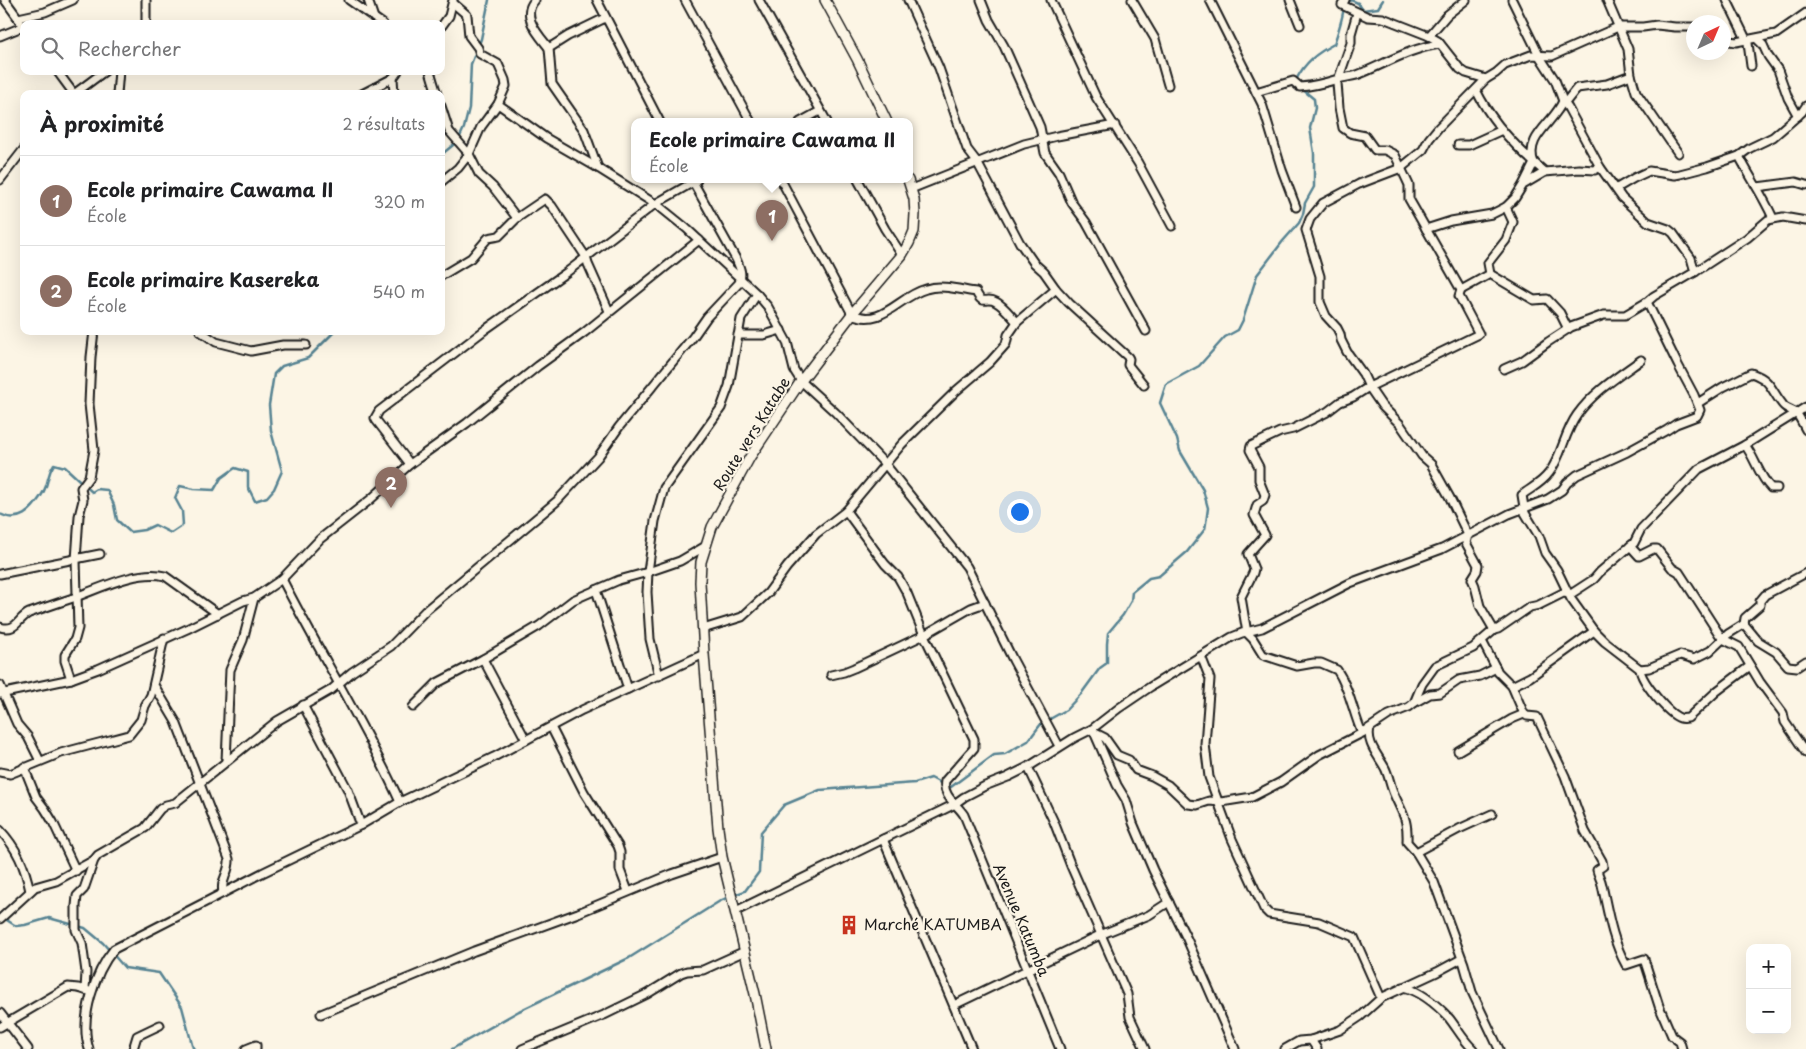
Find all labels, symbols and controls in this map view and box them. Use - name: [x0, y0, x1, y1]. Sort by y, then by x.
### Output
- north arrow: [1686, 15, 1731, 60]
- search box: [20, 20, 445, 75]
- icon: search: [38, 34, 66, 62]
- text: Rechercher: [78, 34, 181, 62]
- text: À proximité: [40, 107, 164, 139]
- text: 2 résultats: [342, 111, 425, 135]
- popup: [631, 118, 913, 183]
- text: Ecole primaire Cawama II: [649, 125, 895, 153]
- text: École: [649, 153, 689, 177]
- text: Ecole primaire Cawama II: [87, 175, 333, 203]
- text: 1: [52, 189, 60, 213]
- text: 320 m: [374, 189, 425, 213]
- pin: 1: [756, 200, 788, 241]
- text: École: [87, 203, 127, 227]
- text: Ecole primaire Kasereka: [87, 265, 319, 293]
- text: 2: [50, 279, 62, 303]
- text: 540 m: [372, 279, 425, 303]
- text: École: [87, 293, 127, 317]
- street label: Route vers Katabe: [706, 372, 795, 495]
- pin: 2: [375, 467, 407, 508]
- your location: [1007, 499, 1033, 525]
- street label: Avenue Katumba: [988, 859, 1057, 980]
- place label: Marché KATUMBA: [864, 912, 1002, 935]
- building icon: Marché KATUMBA: [838, 914, 860, 936]
- map controls: [1746, 944, 1791, 1034]
- button: +: [1746, 944, 1791, 989]
- button: −: [1746, 989, 1791, 1034]

